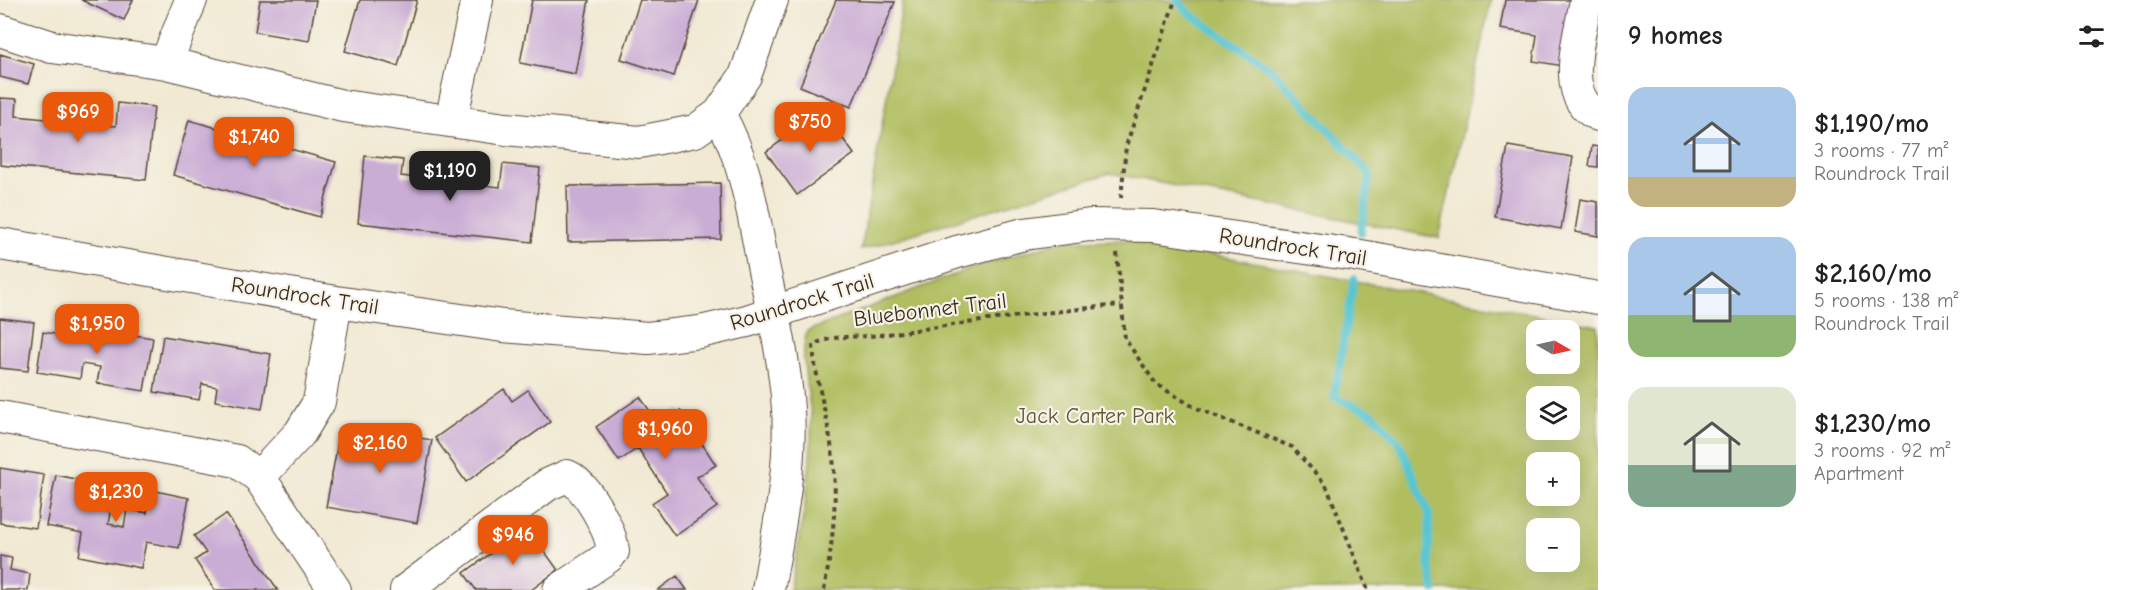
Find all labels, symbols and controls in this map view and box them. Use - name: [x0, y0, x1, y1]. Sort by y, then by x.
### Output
- icon: filters: [2075, 20, 2108, 53]
- text: 9 homes: [1628, 21, 1723, 51]
- pin: $969: [42, 92, 114, 143]
- text: $969: [56, 100, 100, 123]
- pin: $750: [774, 102, 846, 153]
- text: $1,190/mo: [1814, 109, 1929, 139]
- text: $750: [788, 110, 832, 133]
- icon: home: [1676, 111, 1748, 183]
- pin: $1,740: [205, 117, 303, 168]
- text: $1,740: [228, 125, 280, 148]
- text: 3 rooms · 77 m²: [1814, 139, 1948, 162]
- pin: $1,190: [401, 151, 499, 202]
- text: $1,190: [423, 159, 477, 182]
- text: Roundrock Trail: [1814, 162, 1950, 185]
- street label: Roundrock Trail: [1217, 222, 1369, 272]
- text: $2,160/mo: [1814, 259, 1932, 289]
- icon: home: [1676, 261, 1748, 333]
- street label: Roundrock Trail: [727, 268, 877, 336]
- street label: Roundrock Trail: [229, 271, 381, 321]
- street label: Bluebonnet Trail: [852, 288, 1008, 332]
- text: 5 rooms · 138 m²: [1814, 289, 1959, 312]
- pin: $1,950: [48, 304, 146, 355]
- text: $1,950: [69, 312, 125, 335]
- text: Roundrock Trail: [1814, 312, 1950, 335]
- north arrow: [1526, 320, 1580, 374]
- map controls: [1526, 320, 1580, 572]
- button: layers: [1526, 386, 1580, 440]
- park label: Jack Carter Park: [1016, 403, 1175, 429]
- pin: $1,960: [616, 409, 714, 460]
- text: $1,230/mo: [1814, 409, 1931, 439]
- icon: home: [1676, 411, 1748, 483]
- text: $1,960: [637, 417, 693, 440]
- pin: $2,160: [331, 423, 429, 474]
- text: $2,160: [352, 431, 408, 454]
- text: 3 rooms · 92 m²: [1814, 439, 1951, 462]
- button: +: [1526, 452, 1580, 506]
- text: Apartment: [1814, 462, 1904, 485]
- pin: $1,230: [67, 472, 165, 523]
- text: $1,230: [89, 480, 143, 503]
- pin: $946: [477, 515, 549, 566]
- button: −: [1526, 518, 1580, 572]
- text: $946: [492, 523, 534, 546]

